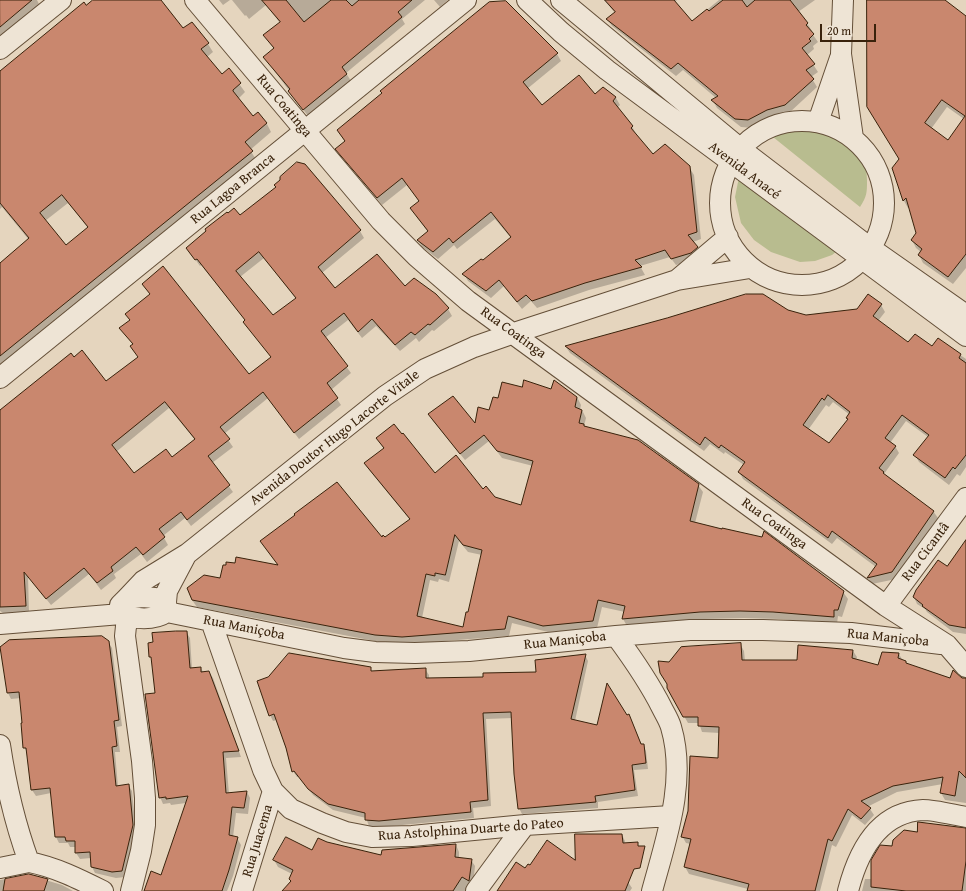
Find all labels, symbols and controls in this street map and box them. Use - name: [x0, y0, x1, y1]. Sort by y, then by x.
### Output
- scale bar: [822, 16, 878, 42]
- text: 20 m: [827, 22, 851, 39]
- street label: Rua Coatinga: [253, 71, 315, 141]
- street label: Avenida Anacé: [705, 138, 783, 204]
- street label: Rua Lagoa Branca: [188, 150, 278, 228]
- street label: Rua Coatinga: [477, 304, 549, 362]
- street label: Avenida Doutor Hugo Lacorte Vitale: [247, 367, 423, 509]
- street label: Rua Coatinga: [738, 495, 810, 553]
- street label: Rua Cicantâ: [898, 519, 954, 585]
- street label: Rua Maniçoba: [202, 612, 286, 644]
- street label: Rua Maniçoba: [846, 625, 930, 651]
- street label: Rua Maniçoba: [523, 628, 607, 654]
- street label: Rua Juacema: [239, 803, 277, 879]
- street label: Rua Astolphina Duarte do Pateo: [378, 815, 564, 845]

